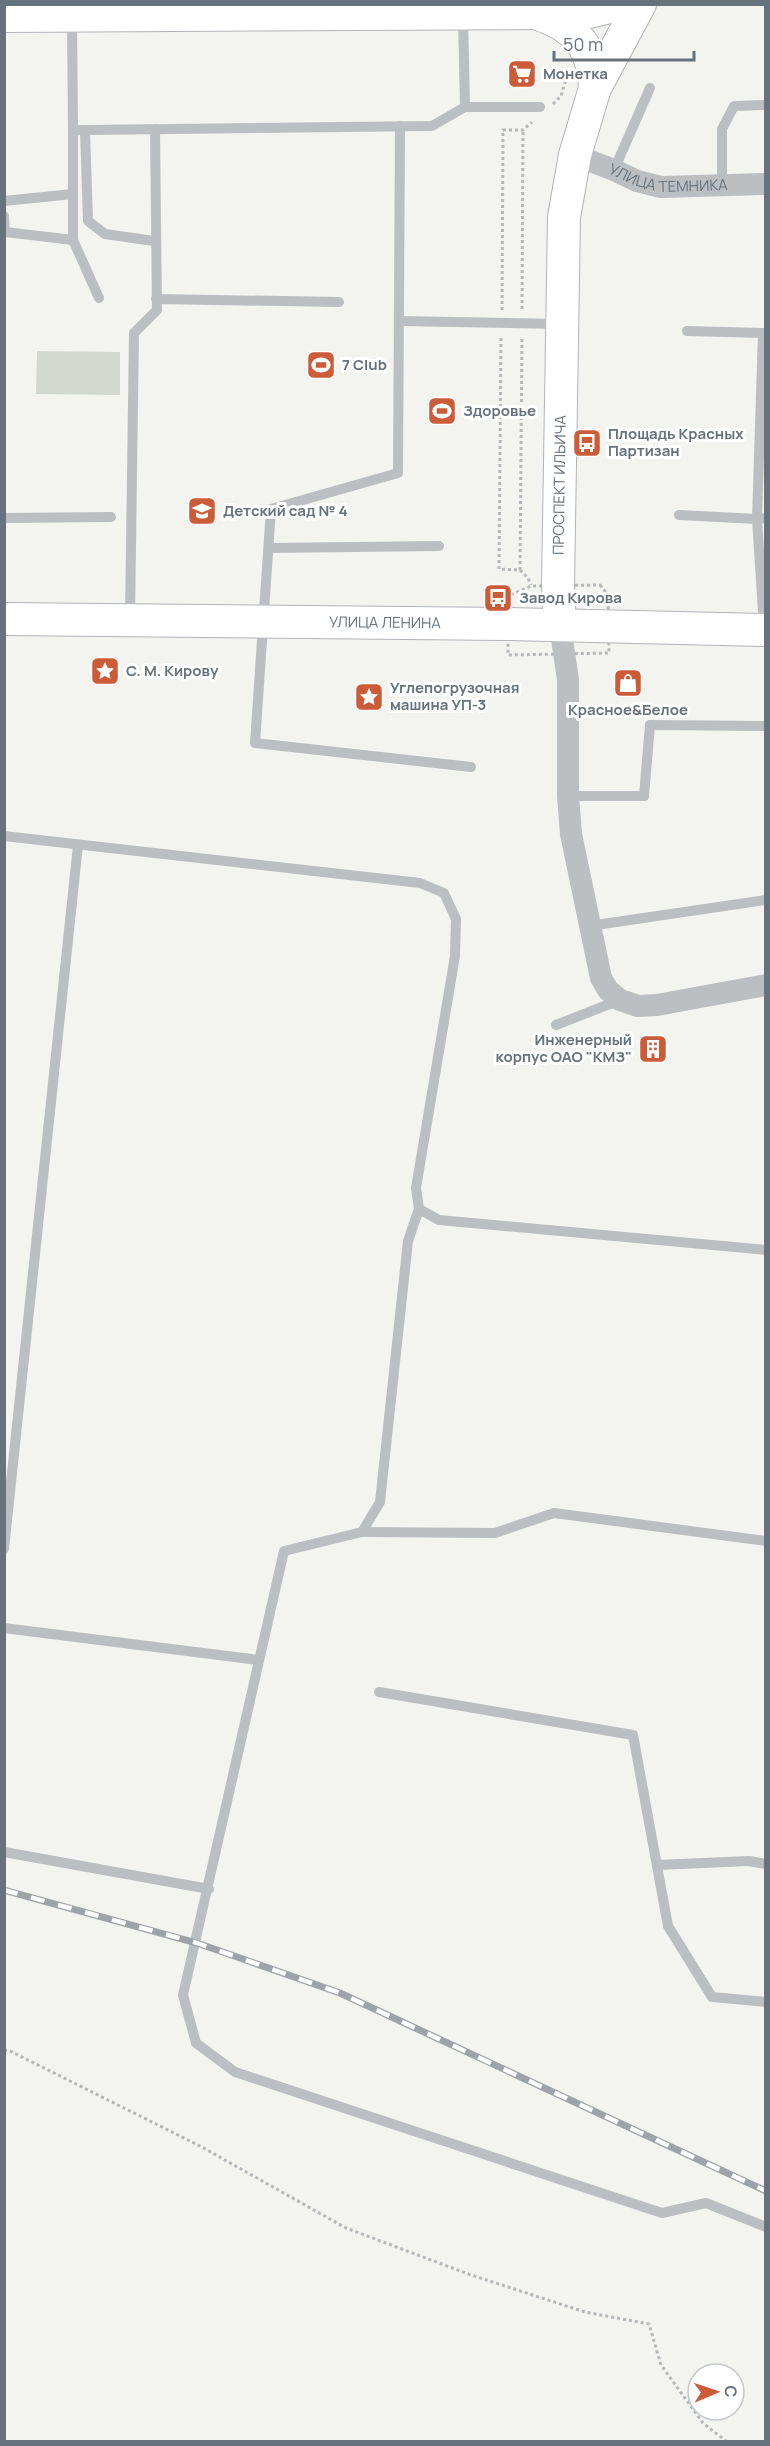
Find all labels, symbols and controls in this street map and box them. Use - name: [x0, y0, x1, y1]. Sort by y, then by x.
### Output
- scale bar: [554, 24, 694, 62]
- text: 50 m: [563, 32, 603, 56]
- supermarket icon: Монетка: [506, 58, 538, 90]
- place label: Монетка: [543, 63, 608, 84]
- street label: УЛИЦА ТЕМНИКА: [606, 158, 728, 197]
- sports icon: 7 Club: [305, 349, 337, 381]
- place label: 7 Club: [342, 354, 387, 375]
- sports icon: Здоровье: [426, 395, 458, 427]
- place label: Здоровье: [463, 400, 536, 421]
- street label: ПРОСПЕКТ ИЛЬИЧА: [548, 414, 571, 555]
- place label: Площадь Красных Партизан: [608, 423, 744, 461]
- bus stop icon: Площадь Красных Партизан: [571, 427, 603, 459]
- school or university icon: Детский сад № 4: [186, 495, 218, 527]
- place label: Детский сад № 4: [223, 500, 348, 521]
- bus stop icon: Завод Кирова: [482, 582, 514, 614]
- place label: Завод Кирова: [519, 587, 622, 608]
- street label: УЛИЦА ЛЕНИНА: [329, 611, 441, 633]
- place icon: С. М. Кирову: [89, 655, 121, 687]
- place label: С. М. Кирову: [126, 660, 219, 681]
- shop icon: Красное&Белое: [612, 667, 644, 699]
- place label: Углепогрузочная машина УП-3: [390, 677, 519, 715]
- place icon: Углепогрузочная машина УП-3: [353, 681, 385, 713]
- place label: Красное&Белое: [568, 699, 688, 720]
- place label: Инженерный корпус ОАО "КМЗ": [496, 1029, 632, 1067]
- building icon: Инженерный корпус ОАО "КМЗ": [637, 1033, 669, 1065]
- north arrow: [686, 2362, 746, 2422]
- text: С: [720, 2385, 742, 2398]

